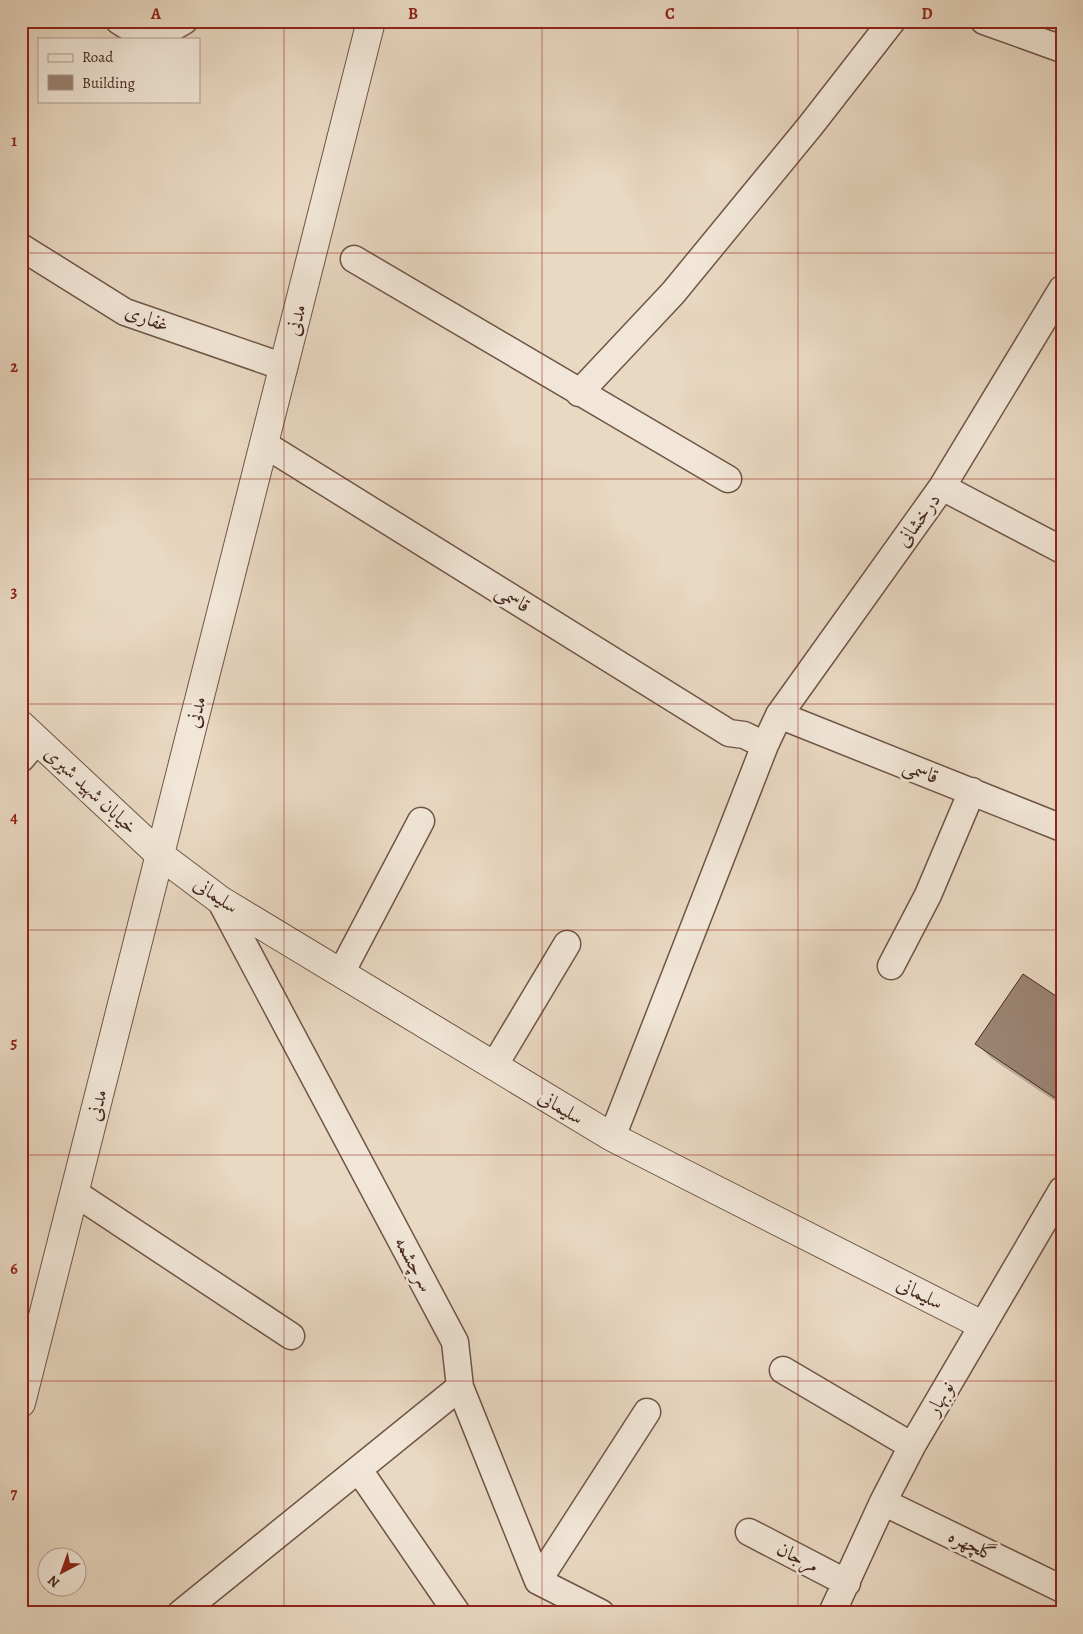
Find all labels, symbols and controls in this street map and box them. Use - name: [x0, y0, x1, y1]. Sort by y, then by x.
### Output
- text: A: [150, 3, 162, 25]
- text: B: [408, 3, 418, 25]
- text: C: [665, 3, 675, 25]
- text: D: [921, 3, 933, 25]
- legend: [38, 38, 200, 102]
- text: Road: [82, 47, 114, 67]
- text: Building: [82, 73, 135, 93]
- text: 1: [11, 130, 17, 152]
- street label: غفاری: [121, 297, 173, 339]
- street label: مدنی: [279, 301, 313, 339]
- text: 2: [10, 356, 18, 378]
- street label: درخشانی: [889, 488, 947, 552]
- street label: قاسمی: [491, 577, 535, 619]
- text: 3: [11, 581, 18, 603]
- street label: مدنی: [179, 693, 213, 731]
- street label: خیابان شهید شیری: [39, 740, 143, 840]
- street label: قاسمی: [899, 752, 943, 790]
- text: 4: [10, 807, 18, 829]
- street label: سلیمانی: [188, 870, 244, 920]
- text: 5: [11, 1032, 18, 1054]
- street label: سلیمانی: [533, 1083, 589, 1131]
- street label: مدنی: [80, 1086, 114, 1124]
- street label: سرچشمه: [388, 1232, 440, 1296]
- text: 6: [10, 1258, 18, 1280]
- street label: سلیمانی: [892, 1270, 948, 1316]
- street label: نوبهار: [918, 1376, 961, 1422]
- text: 7: [11, 1483, 18, 1505]
- street label: گلچهره: [944, 1522, 1000, 1568]
- street label: مرجان: [772, 1535, 824, 1579]
- north arrow: [38, 1546, 88, 1596]
- text: N: [44, 1571, 64, 1592]

